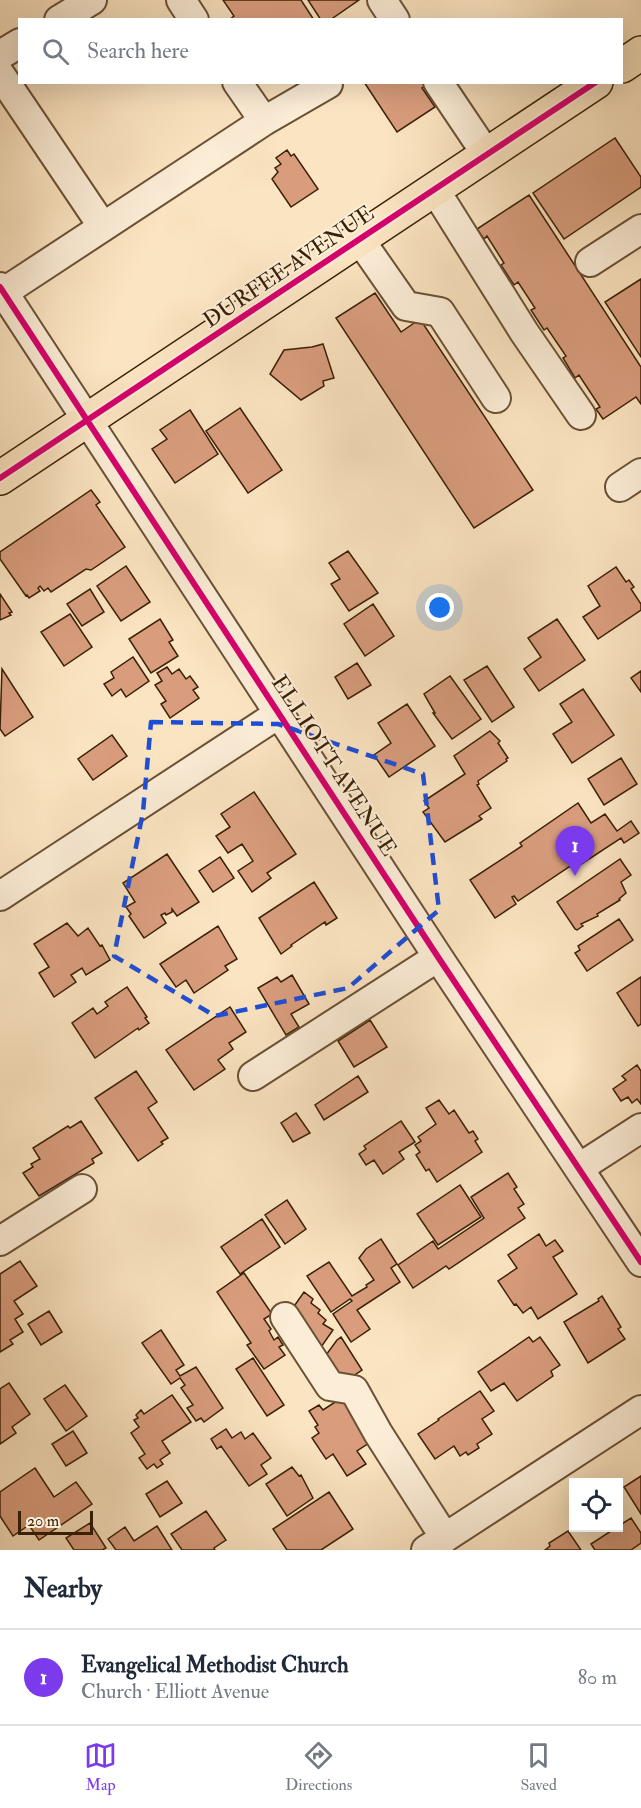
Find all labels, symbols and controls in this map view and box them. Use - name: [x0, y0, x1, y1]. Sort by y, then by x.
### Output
- search box: [18, 18, 623, 84]
- icon: search: [39, 35, 72, 68]
- text: Search here: [87, 37, 189, 65]
- street label: DURFEE AVENUE: [198, 199, 379, 334]
- your location: [425, 593, 454, 622]
- street label: ELLIOTT AVENUE: [265, 670, 403, 861]
- pin: 1: [556, 826, 594, 876]
- map controls: [569, 1478, 623, 1532]
- button: locate: [569, 1478, 623, 1532]
- scale bar: [18, 1508, 93, 1536]
- text: 20 m: [27, 1511, 59, 1531]
- text: Nearby: [24, 1573, 102, 1605]
- text: Evangelical Methodist Church: [81, 1651, 349, 1679]
- text: 1: [40, 1665, 47, 1690]
- text: 80 m: [578, 1665, 617, 1690]
- text: Church · Elliott Avenue: [81, 1679, 269, 1704]
- tab: Map: [84, 1739, 117, 1795]
- tab: Directions: [285, 1739, 352, 1795]
- tab: Saved: [520, 1739, 557, 1795]

